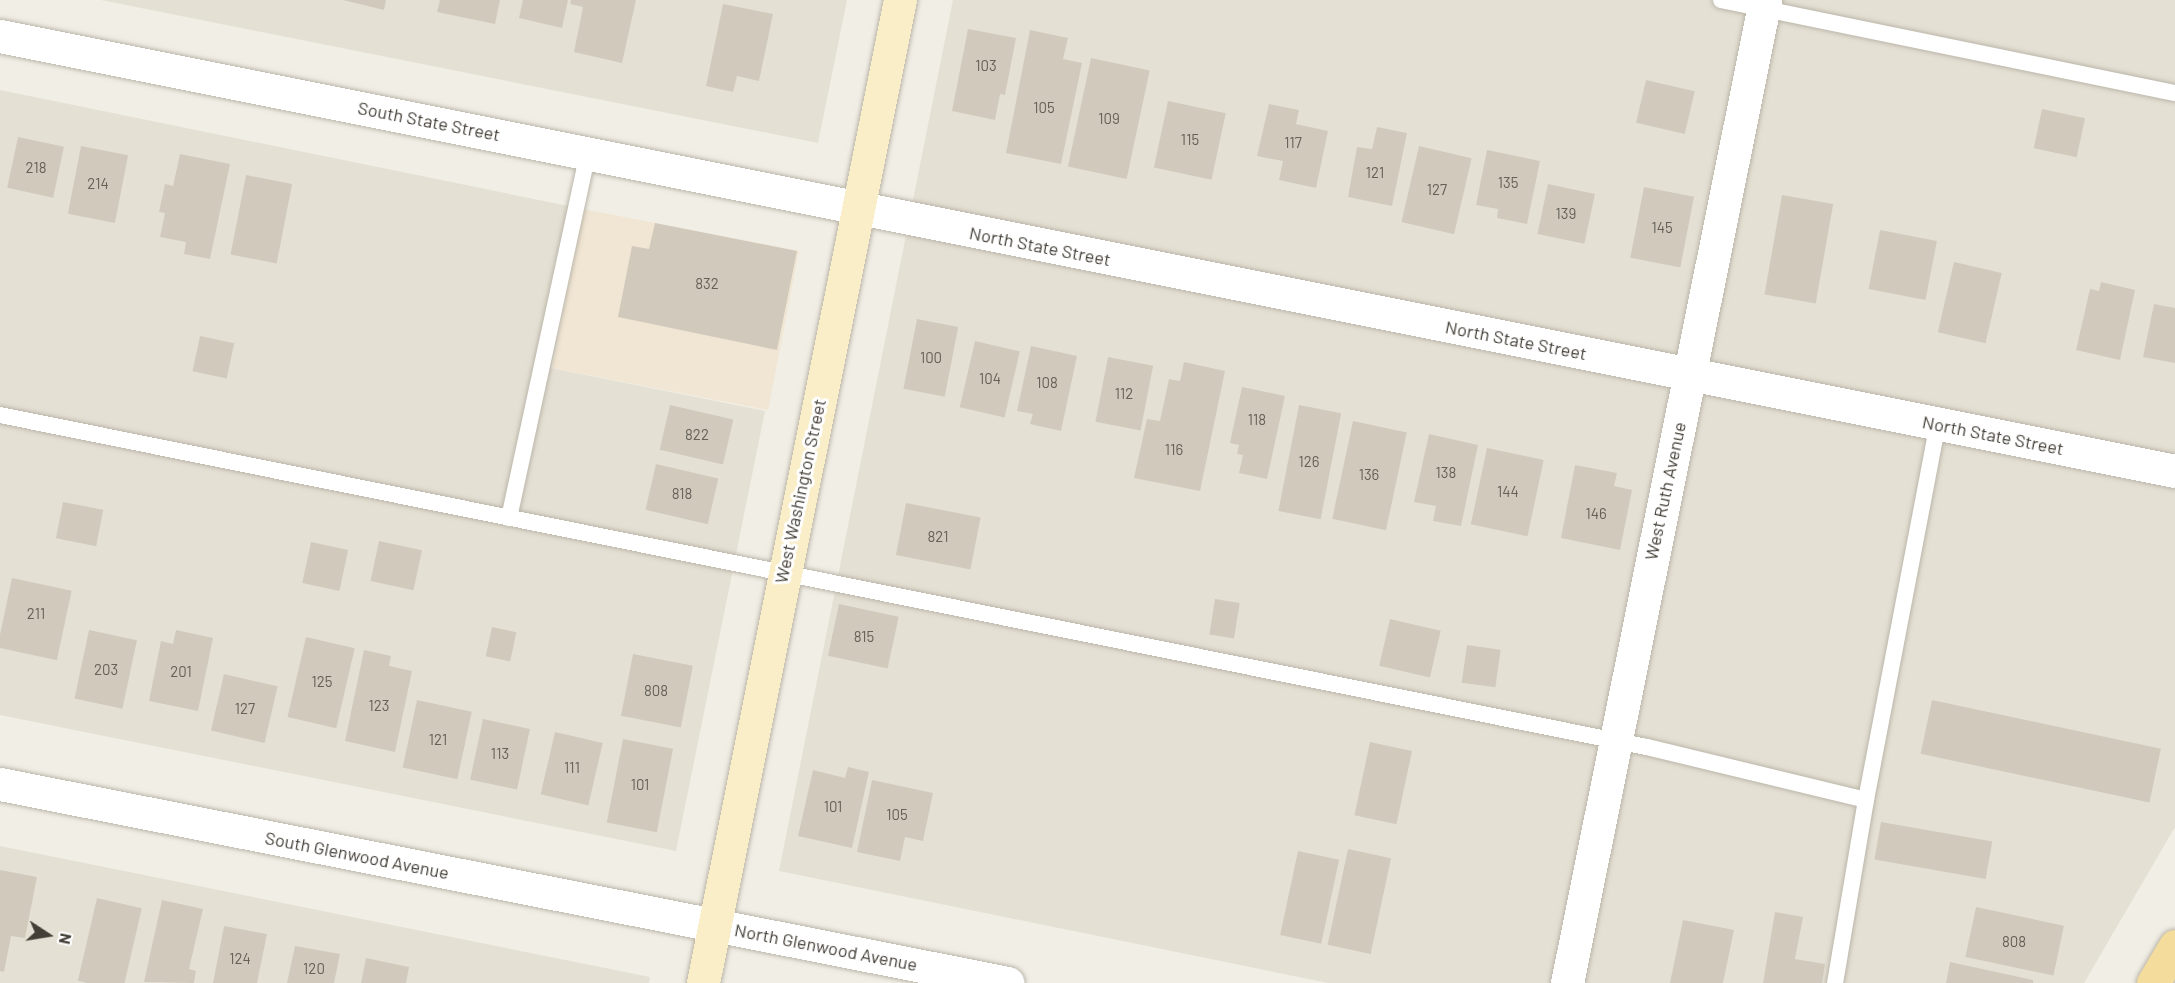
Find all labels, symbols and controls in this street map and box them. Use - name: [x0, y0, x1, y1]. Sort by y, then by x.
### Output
- house number: 103: [975, 57, 997, 75]
- street label: South State Street: [356, 97, 502, 145]
- house number: 105: [1033, 99, 1055, 117]
- house number: 109: [1098, 110, 1120, 128]
- house number: 115: [1181, 131, 1199, 149]
- house number: 117: [1284, 134, 1302, 152]
- house number: 218: [26, 159, 46, 177]
- house number: 121: [1366, 164, 1384, 182]
- house number: 135: [1498, 174, 1518, 192]
- house number: 214: [87, 175, 109, 193]
- house number: 127: [1427, 181, 1447, 199]
- house number: 139: [1556, 205, 1576, 223]
- house number: 145: [1651, 219, 1673, 237]
- street label: North State Street: [968, 222, 1112, 270]
- house number: 832: [695, 275, 719, 293]
- street label: North State Street: [1444, 316, 1588, 364]
- house number: 100: [920, 349, 942, 367]
- house number: 104: [979, 370, 1001, 388]
- house number: 108: [1036, 374, 1058, 392]
- house number: 112: [1115, 385, 1133, 403]
- street label: West Washington Street: [770, 397, 830, 585]
- house number: 118: [1248, 411, 1266, 429]
- street label: North State Street: [1921, 411, 2065, 459]
- street label: West Ruth Avenue: [1640, 420, 1690, 562]
- house number: 822: [685, 426, 709, 444]
- house number: 116: [1165, 441, 1183, 459]
- house number: 126: [1298, 453, 1320, 471]
- house number: 138: [1436, 464, 1456, 482]
- house number: 136: [1359, 466, 1379, 484]
- house number: 144: [1497, 483, 1519, 501]
- house number: 818: [672, 485, 692, 503]
- house number: 146: [1585, 505, 1607, 523]
- house number: 821: [928, 528, 948, 546]
- house number: 211: [27, 605, 45, 623]
- house number: 815: [854, 628, 874, 646]
- house number: 203: [94, 661, 118, 679]
- house number: 201: [170, 663, 192, 681]
- house number: 125: [312, 673, 332, 691]
- house number: 808: [644, 682, 668, 700]
- house number: 123: [369, 697, 389, 715]
- house number: 127: [235, 700, 255, 718]
- house number: 121: [429, 731, 447, 749]
- house number: 113: [491, 745, 509, 763]
- house number: 111: [564, 759, 580, 777]
- house number: 101: [631, 776, 649, 794]
- house number: 101: [824, 798, 842, 816]
- house number: 105: [886, 806, 908, 824]
- street label: South Glenwood Avenue: [263, 827, 451, 883]
- north arrow: [18, 905, 78, 965]
- street label: North Glenwood Avenue: [733, 919, 919, 975]
- text: N: [56, 932, 76, 946]
- house number: 808: [2002, 933, 2026, 951]
- house number: 124: [229, 950, 251, 968]
- house number: 120: [303, 960, 325, 978]

